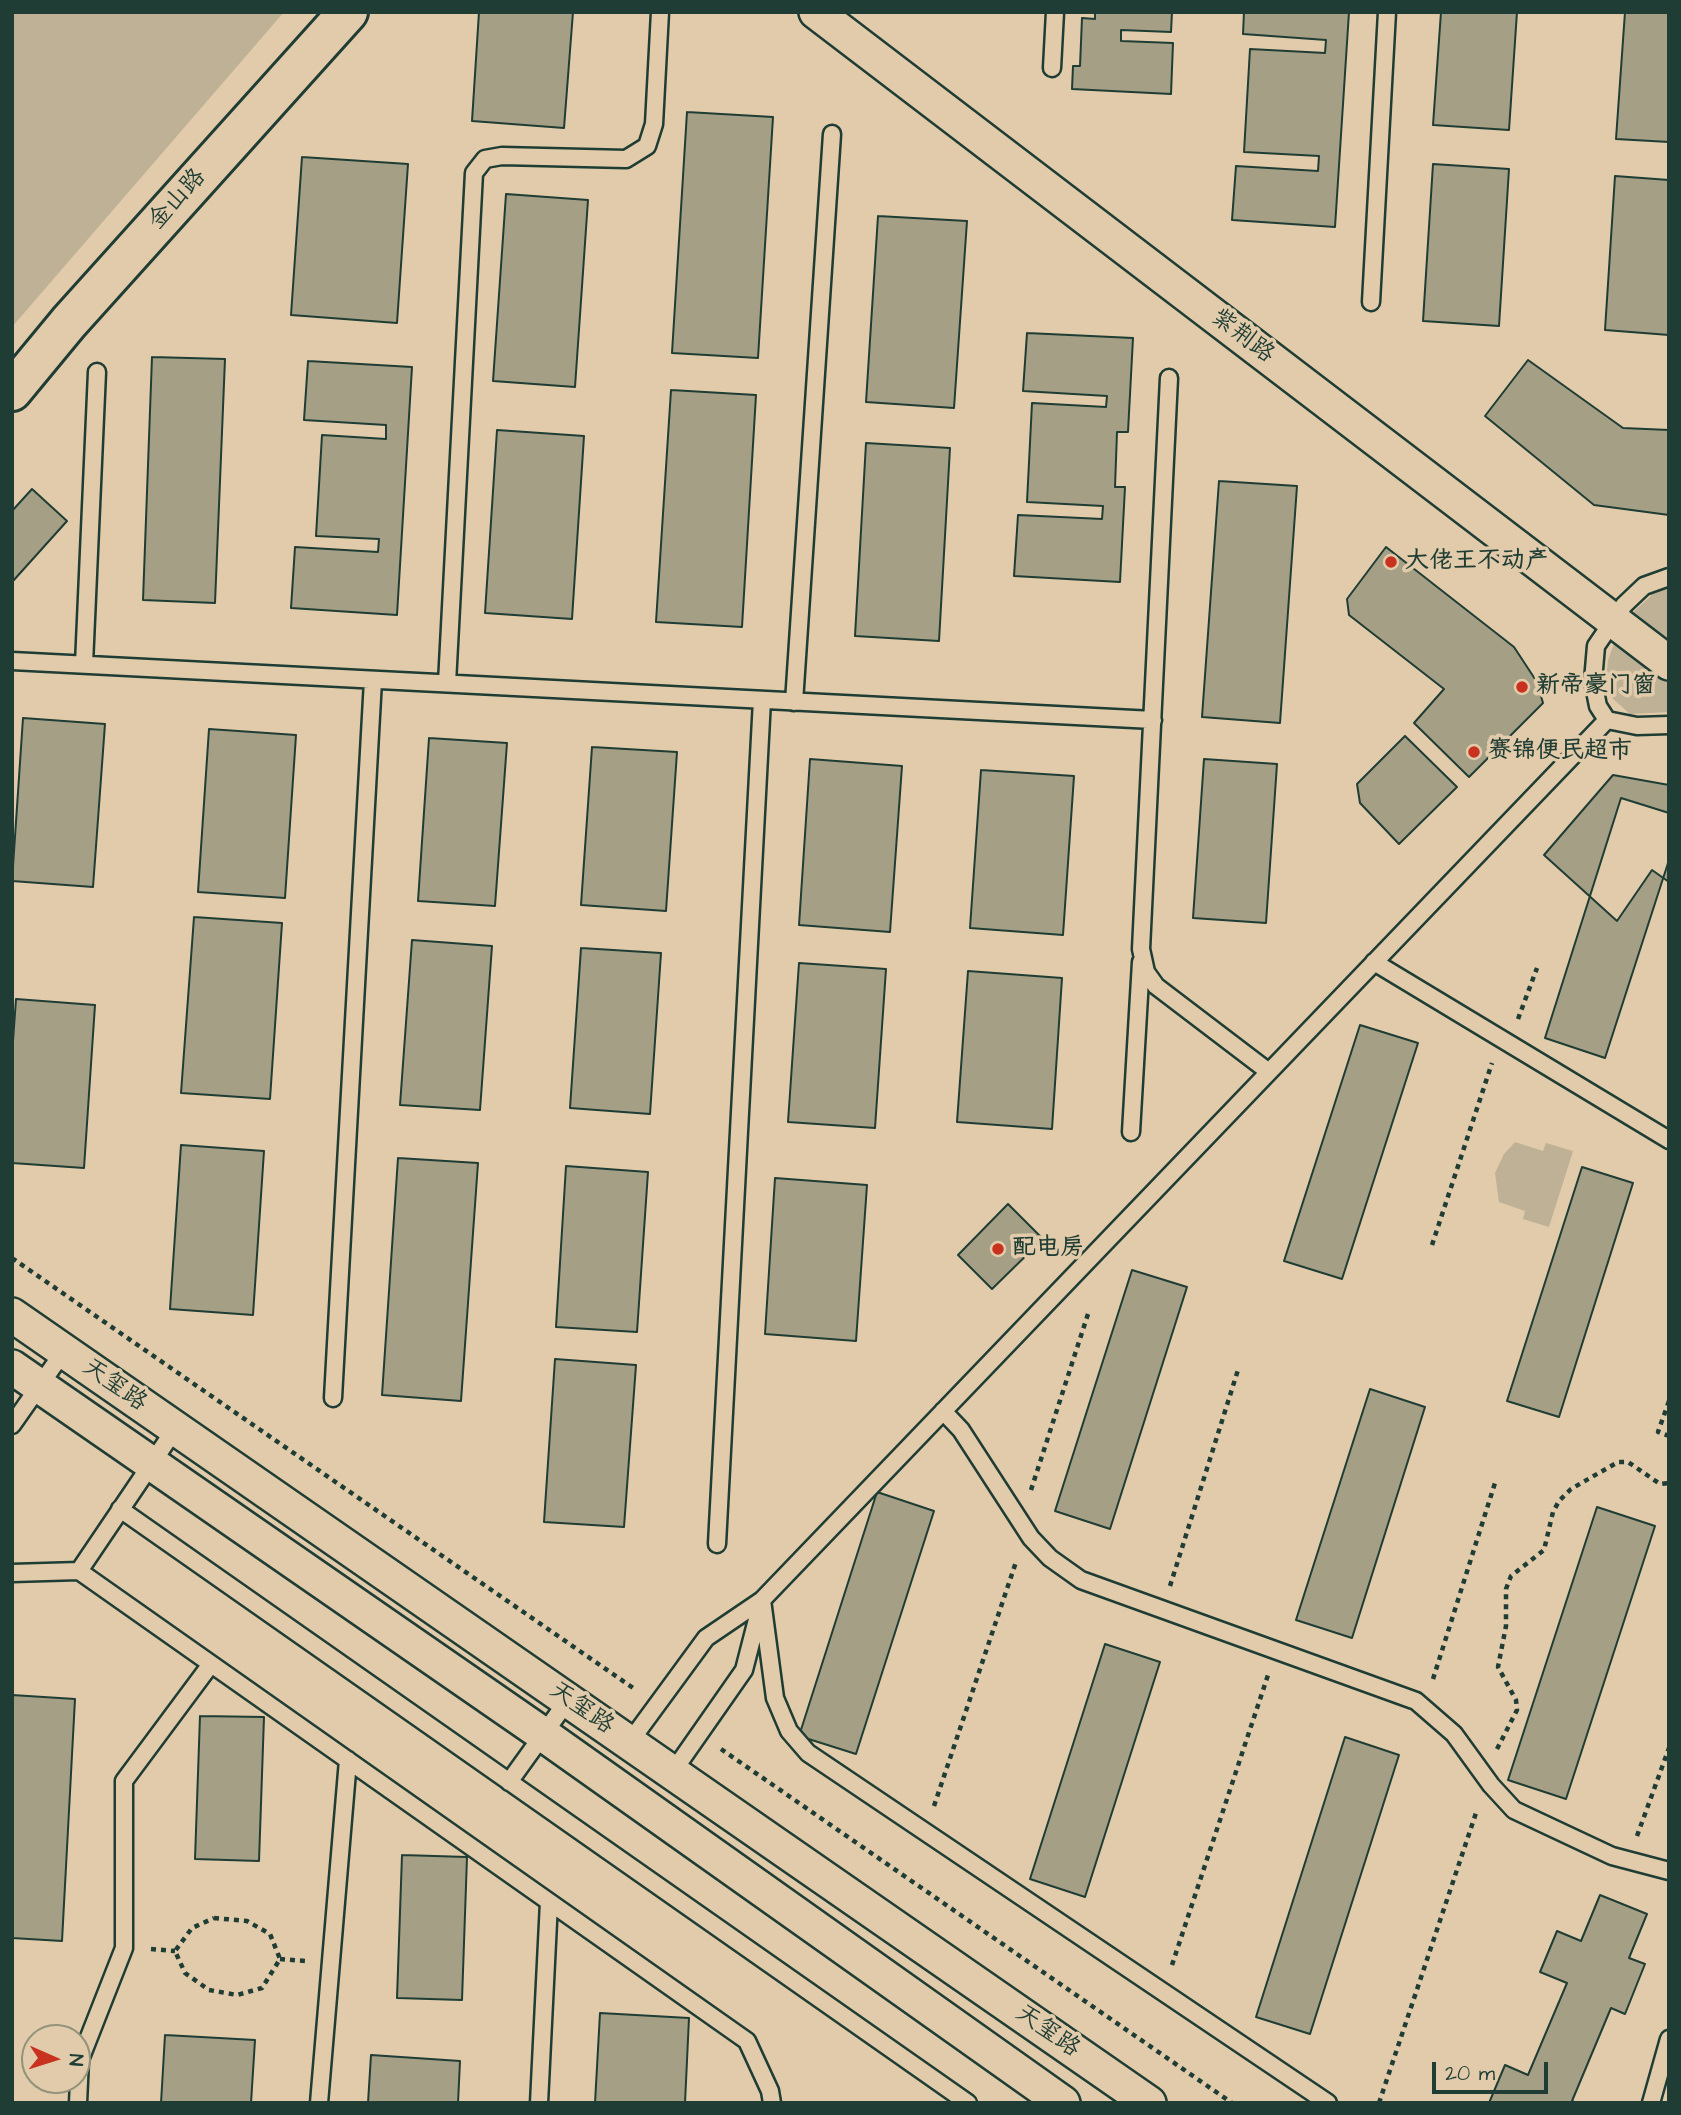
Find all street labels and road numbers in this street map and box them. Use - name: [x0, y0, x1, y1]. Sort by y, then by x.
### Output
- street label: 金山路: [143, 164, 213, 236]
- street label: 紫荆路: [1205, 304, 1279, 370]
- street label: 天玺路: [76, 1354, 152, 1418]
- street label: 天玺路: [543, 1677, 619, 1741]
- street label: 天玺路: [1009, 2000, 1085, 2064]

